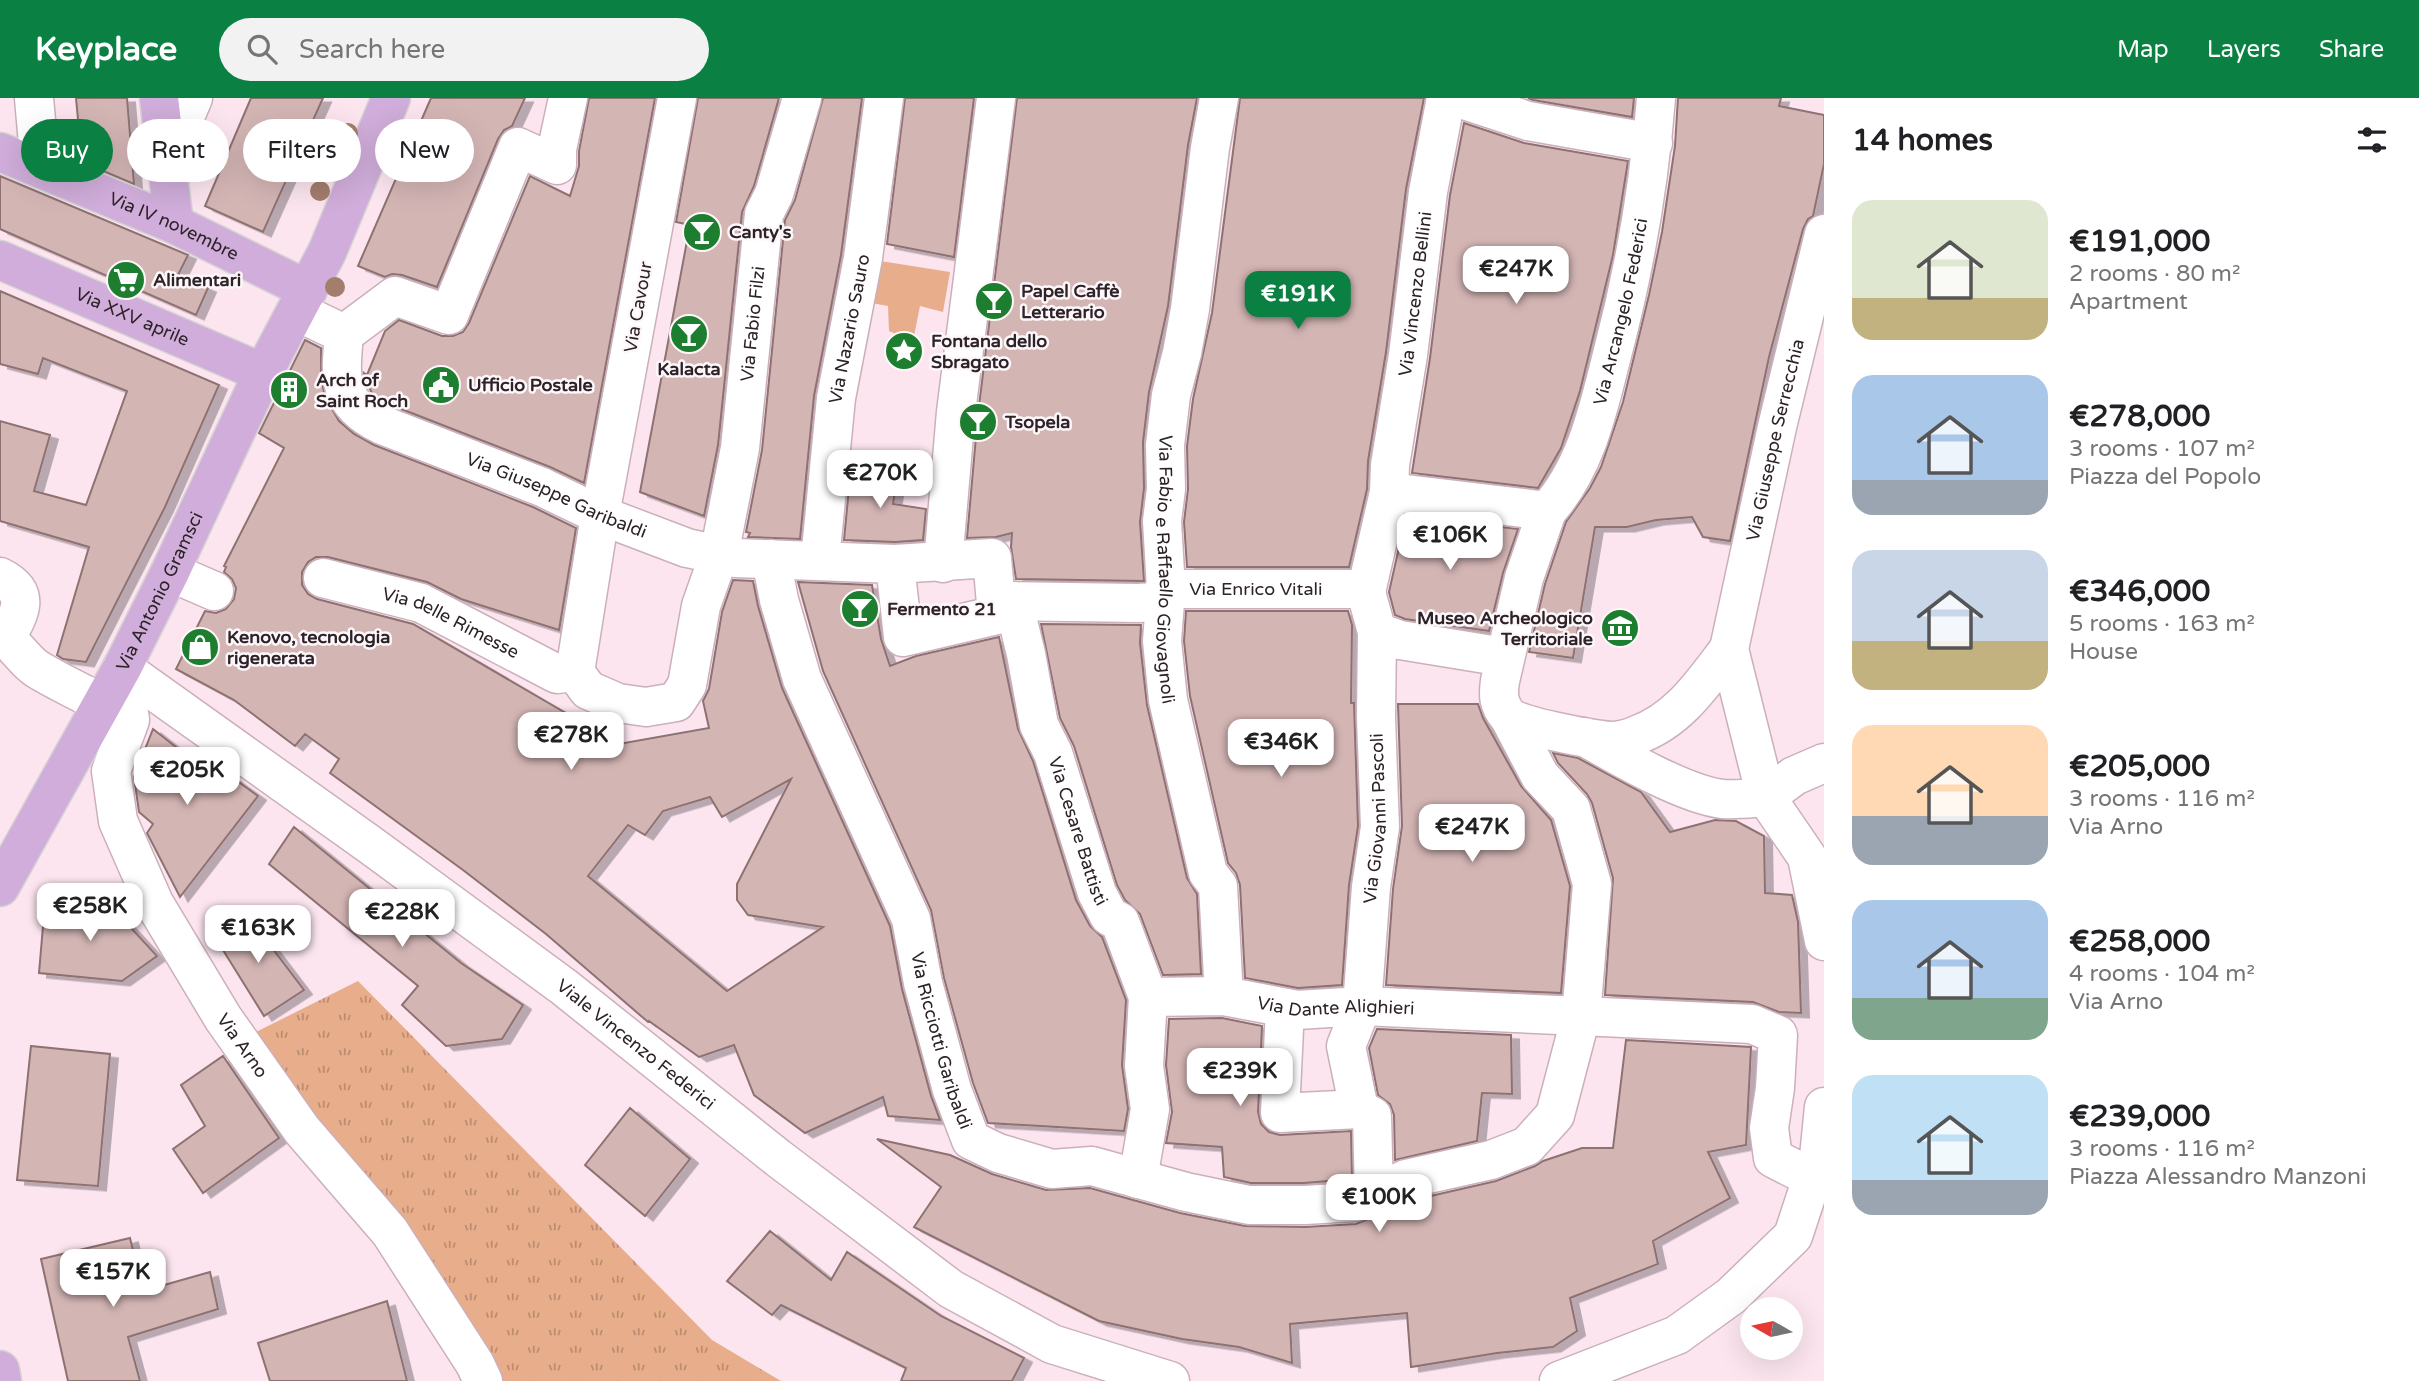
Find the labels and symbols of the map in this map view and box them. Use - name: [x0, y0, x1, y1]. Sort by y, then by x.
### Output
- street label: Via IV novembre: [106, 187, 242, 265]
- street label: Via Vincenzo Bellini: [1394, 210, 1437, 378]
- bar icon: Canty's: [681, 211, 723, 253]
- street label: Via Arcangelo Federici: [1589, 217, 1652, 408]
- place label: Canty's: [729, 221, 792, 243]
- pin: €247K: [1467, 246, 1565, 306]
- street label: Via Nazario Sauro: [824, 252, 874, 406]
- supermarket icon: Alimentari: [105, 259, 147, 301]
- street label: Via Cavour: [619, 260, 657, 354]
- street label: Via Fabio Filzi: [736, 265, 770, 383]
- place label: Alimentari: [153, 269, 241, 291]
- pin: €191K: [1249, 272, 1347, 331]
- bar icon: Papel Caffè Letterario: [973, 280, 1015, 322]
- place label: Papel Caffè Letterario: [1021, 280, 1119, 323]
- street label: Via XXV aprile: [72, 283, 193, 351]
- bar icon: Kalacta: [668, 313, 710, 355]
- place icon: Fontana dello Sbragato: [883, 330, 925, 372]
- place label: Fontana dello Sbragato: [931, 330, 1047, 373]
- street label: Via Giuseppe Serrecchia: [1742, 337, 1809, 543]
- place label: Kalacta: [657, 358, 721, 380]
- public building icon: Ufficio Postale: [420, 364, 462, 406]
- building icon: Arch of Saint Roch: [268, 369, 310, 411]
- place label: Arch of Saint Roch: [316, 369, 408, 412]
- place label: Ufficio Postale: [468, 374, 593, 396]
- bar icon: Tsopela: [957, 401, 999, 443]
- place label: Tsopela: [1004, 411, 1070, 433]
- street label: Via Fabio e Raffaello Giovagnoli: [1151, 433, 1180, 706]
- street label: Via Giuseppe Garibaldi: [463, 448, 650, 543]
- pin: €270K: [831, 450, 929, 510]
- street label: Via Antonio Gramsci: [111, 508, 208, 675]
- pin: €106K: [1401, 512, 1499, 572]
- street label: Via Enrico Vitali: [1189, 578, 1323, 600]
- street label: Via delle Rimesse: [380, 583, 523, 663]
- bar icon: Fermento 21: [839, 588, 881, 630]
- place label: Fermento 21: [887, 598, 997, 620]
- place label: Museo Archeologico Territoriale: [1417, 607, 1593, 650]
- museum icon: Museo Archeologico Territoriale: [1599, 607, 1641, 649]
- shop icon: Kenovo, tecnologia rigenerata: [179, 626, 221, 668]
- place label: Kenovo, tecnologia rigenerata: [227, 626, 390, 669]
- pin: €278K: [522, 712, 620, 772]
- pin: €346K: [1232, 720, 1330, 779]
- street label: Via Giovanni Pascoli: [1359, 733, 1391, 904]
- pin: €205K: [138, 748, 236, 807]
- street label: Via Cesare Battisti: [1044, 754, 1113, 909]
- pin: €247K: [1423, 804, 1521, 864]
- pin: €258K: [41, 884, 139, 943]
- pin: €228K: [353, 890, 451, 949]
- pin: €163K: [209, 906, 307, 965]
- street label: Via Ricciotti Garibaldi: [906, 950, 977, 1132]
- street label: Viale Vincenzo Federici: [552, 974, 720, 1114]
- street label: Via Dante Alighieri: [1255, 992, 1415, 1022]
- street label: Via Arno: [212, 1009, 273, 1082]
- pin: €239K: [1191, 1048, 1289, 1108]
- pin: €100K: [1330, 1174, 1428, 1234]
- pin: €157K: [64, 1250, 162, 1309]
- north arrow: [1740, 1297, 1802, 1360]

